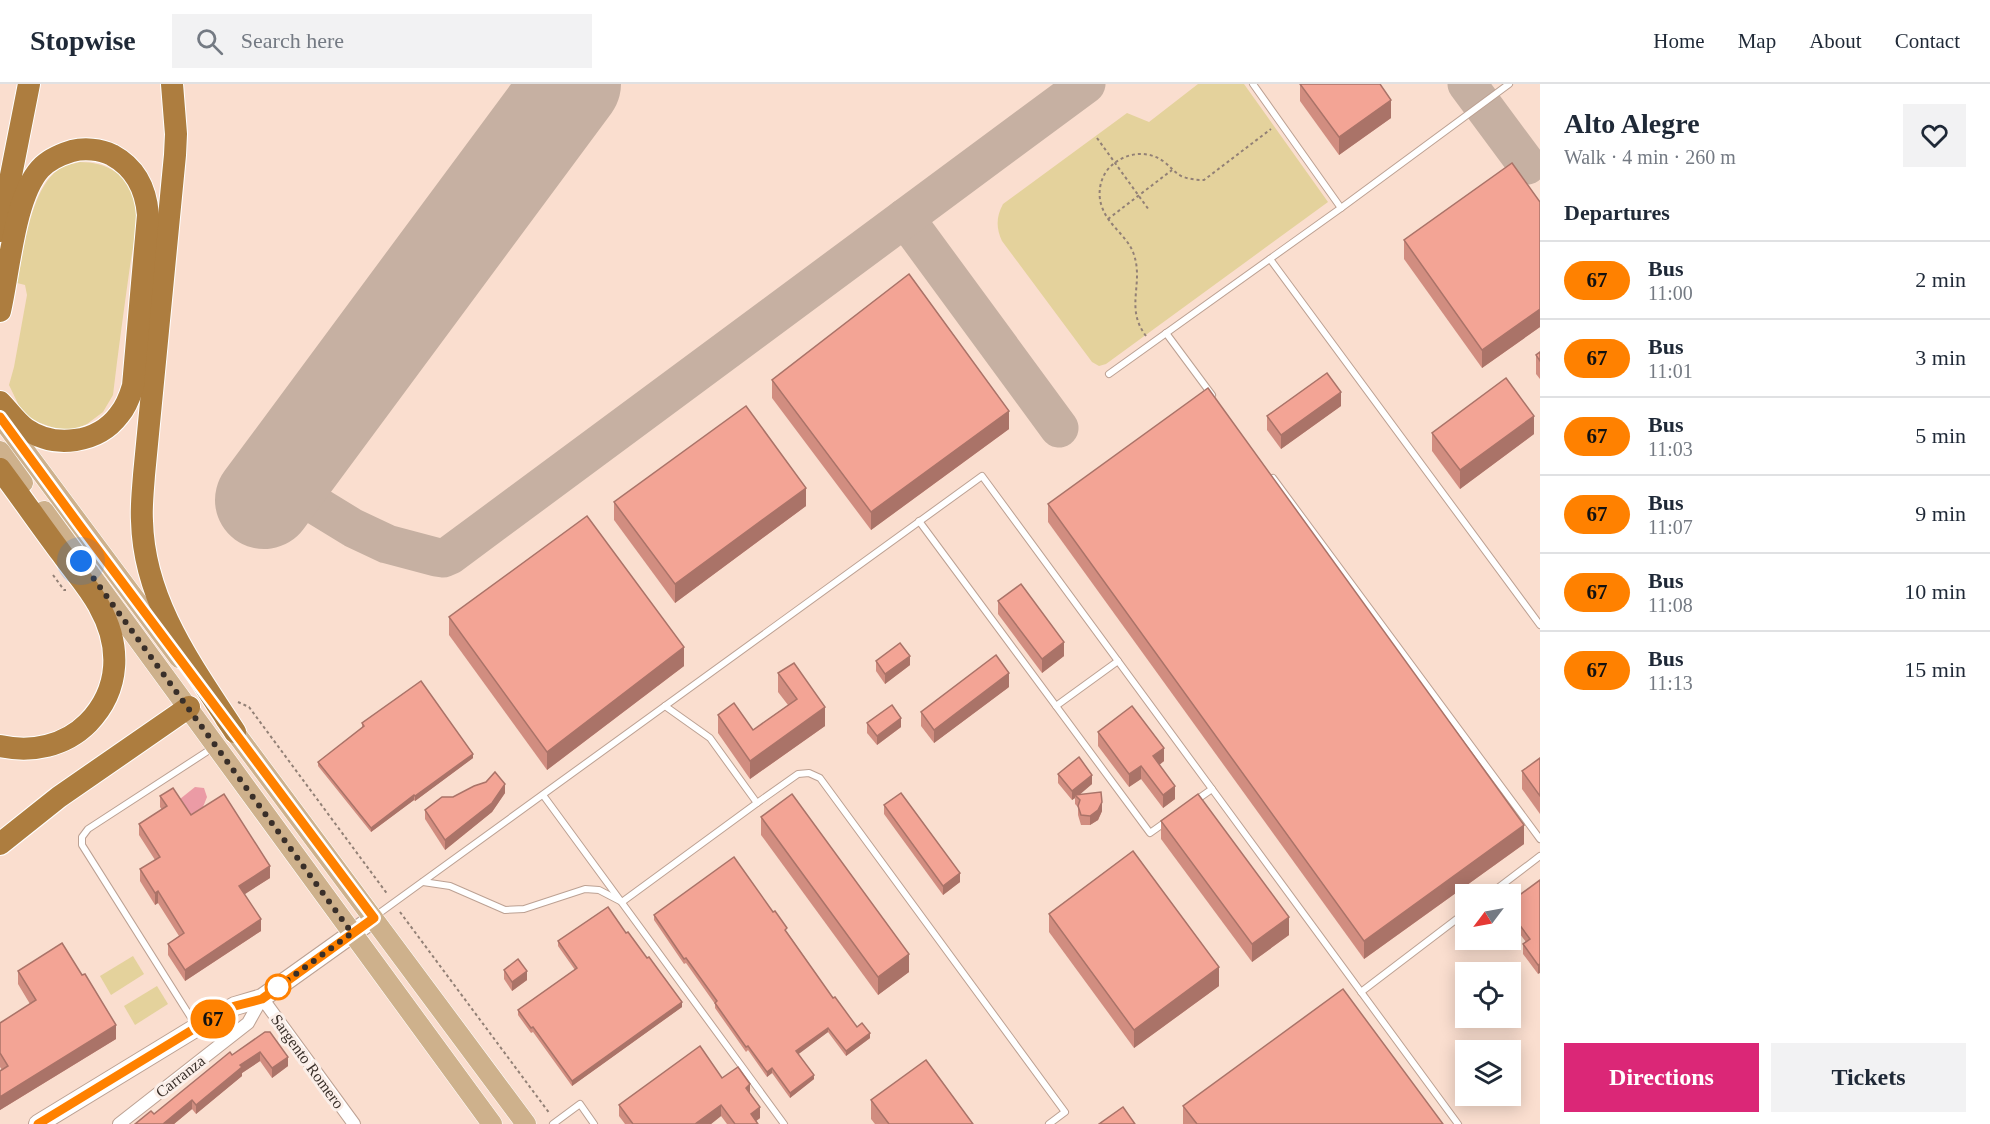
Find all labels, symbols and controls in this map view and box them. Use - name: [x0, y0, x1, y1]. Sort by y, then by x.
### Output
- search box: [172, 14, 592, 68]
- text: Stopwise: [30, 25, 136, 56]
- icon: search: [193, 25, 226, 58]
- text: Search here: [241, 28, 344, 53]
- text: Home: [1653, 29, 1705, 53]
- text: Map: [1738, 29, 1776, 53]
- text: About: [1809, 29, 1862, 53]
- text: Contact: [1895, 29, 1960, 53]
- button: heart: [1903, 104, 1966, 167]
- text: Alto Alegre: [1564, 108, 1700, 139]
- text: Walk · 4 min · 260 m: [1564, 146, 1736, 168]
- text: Departures: [1564, 200, 1670, 225]
- text: Bus: [1648, 256, 1683, 281]
- text: 2 min: [1915, 267, 1966, 292]
- text: 67: [1587, 268, 1608, 292]
- text: 11:00: [1648, 282, 1693, 304]
- text: Bus: [1648, 334, 1683, 359]
- text: 3 min: [1915, 345, 1966, 370]
- text: 67: [1587, 346, 1608, 370]
- text: 11:01: [1648, 360, 1693, 382]
- text: Bus: [1648, 412, 1683, 437]
- text: 5 min: [1915, 423, 1966, 448]
- text: 67: [1587, 424, 1608, 448]
- text: 11:03: [1648, 438, 1693, 460]
- text: Bus: [1648, 490, 1683, 515]
- text: 9 min: [1915, 501, 1966, 526]
- text: 67: [1587, 502, 1608, 526]
- text: 11:07: [1648, 516, 1693, 538]
- your location: [66, 546, 96, 576]
- text: Bus: [1648, 568, 1683, 593]
- text: 10 min: [1904, 579, 1966, 604]
- text: 67: [1587, 580, 1608, 604]
- text: 11:08: [1648, 594, 1693, 616]
- text: Bus: [1648, 646, 1683, 671]
- text: 15 min: [1904, 657, 1966, 682]
- text: 67: [1587, 658, 1608, 682]
- text: 11:13: [1648, 672, 1693, 694]
- north arrow: [1455, 884, 1521, 950]
- map controls: [1455, 884, 1521, 1106]
- button: locate: [1455, 962, 1521, 1028]
- unlabelled marker: [265, 974, 291, 1000]
- line badge: 67: [186, 1000, 240, 1038]
- text: 67: [203, 1007, 224, 1031]
- street label: Sargento Romero: [267, 1011, 347, 1112]
- button: layers: [1455, 1040, 1521, 1106]
- button: Directions: [1564, 1043, 1759, 1112]
- button: Tickets: [1771, 1043, 1966, 1112]
- street label: Carranza: [152, 1052, 208, 1101]

